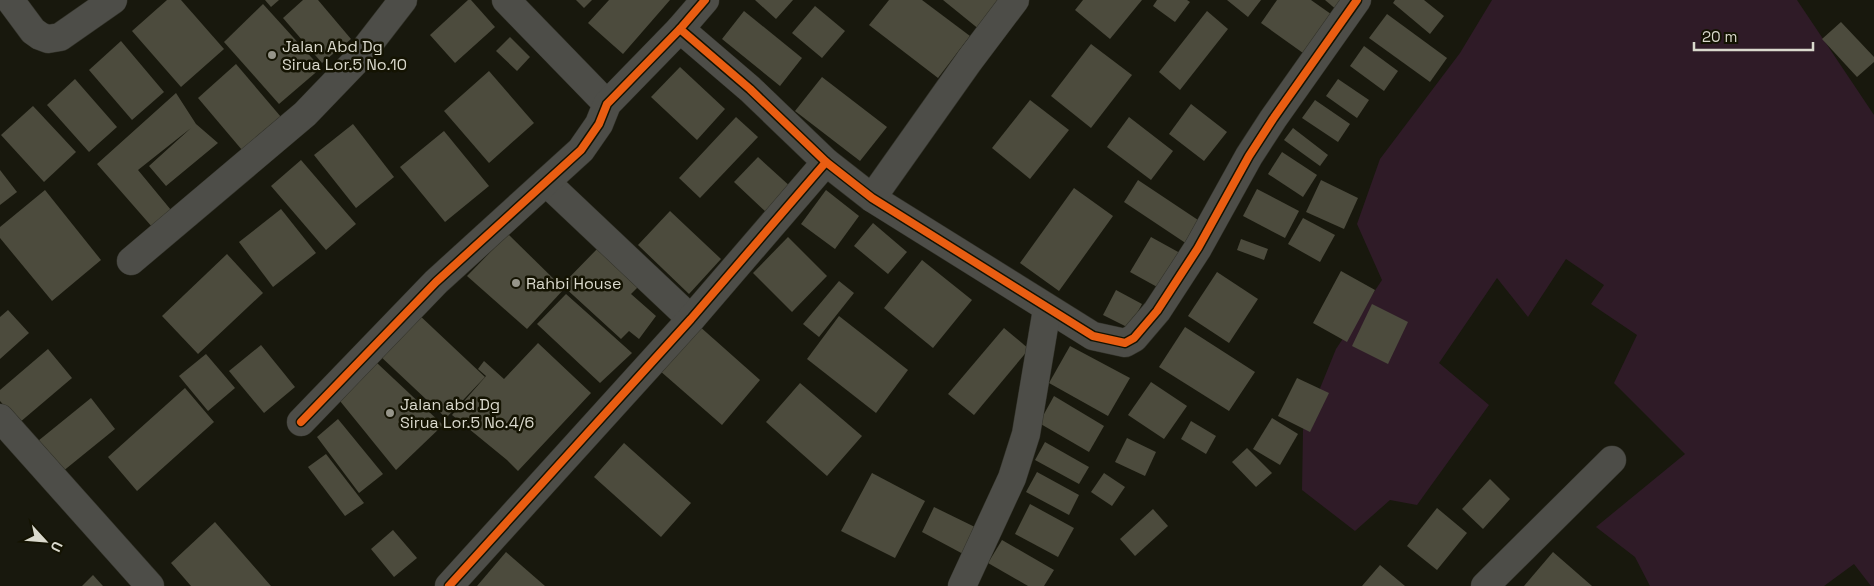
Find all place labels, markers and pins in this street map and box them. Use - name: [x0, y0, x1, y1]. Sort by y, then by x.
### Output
- place label: Jalan Abd Dg Sirua Lor.5 No.10: [282, 36, 407, 75]
- marker: Jalan Abd Dg Sirua Lor.5 No.10: [266, 49, 278, 61]
- place label: Rahbi House: [526, 273, 622, 294]
- marker: Rahbi House: [510, 277, 522, 289]
- place label: Jalan abd Dg Sirua Lor.5 No.4/6: [400, 394, 534, 433]
- marker: Jalan abd Dg Sirua Lor.5 No.4/6: [384, 407, 396, 419]

